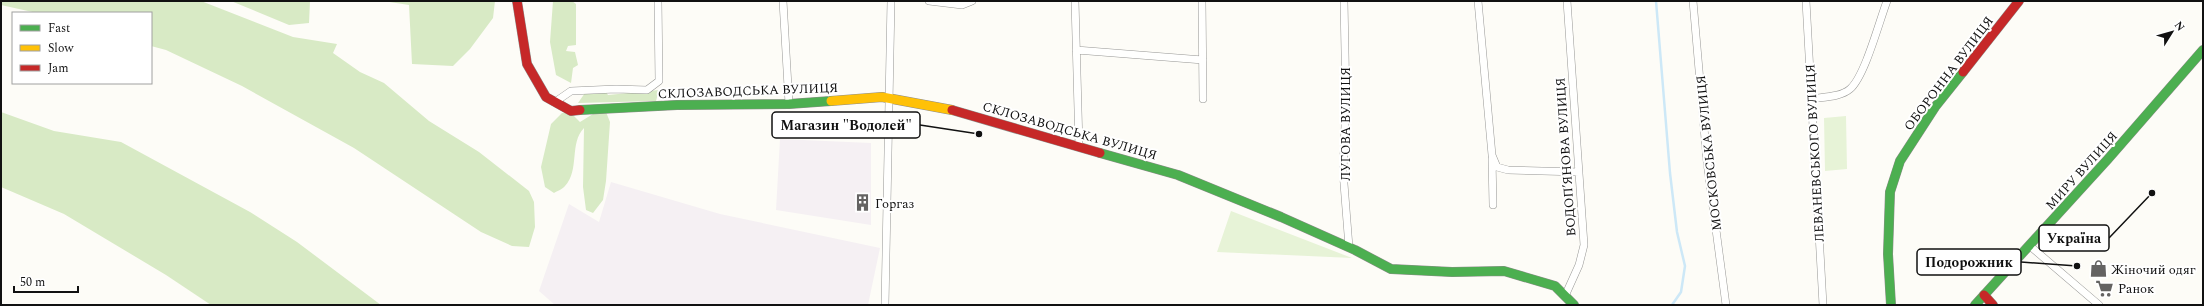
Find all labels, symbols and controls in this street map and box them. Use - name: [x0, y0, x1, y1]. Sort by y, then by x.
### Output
- legend: [12, 12, 152, 84]
- street label: ОБОРОННА ВУЛИЦЯ: [1899, 12, 1999, 135]
- north arrow: [2152, 12, 2192, 52]
- text: N: [2170, 18, 2189, 35]
- text: Fast: [48, 19, 70, 38]
- text: Slow: [48, 39, 74, 58]
- text: Jam: [48, 59, 69, 78]
- street label: ЛЕВАНЕВСЬКОГО ВУЛИЦЯ: [1800, 63, 1830, 242]
- street label: ЛУГОВА ВУЛИЦЯ: [1336, 67, 1356, 181]
- street label: МОСКОВСЬКА ВУЛИЦЯ: [1691, 74, 1727, 232]
- street label: ВОДОП’ЯНОВА ВУЛИЦЯ: [1550, 77, 1582, 237]
- street label: СКЛОЗАВОДСЬКА ВУЛИЦЯ: [657, 78, 839, 104]
- street label: СКЛОЗАВОДСЬКА ВУЛИЦЯ: [980, 96, 1159, 165]
- callout: Магазин "Водолей": [772, 112, 920, 138]
- text: Магазин "Водолей": [780, 115, 912, 136]
- street label: МИРУ ВУЛИЦЯ: [2041, 127, 2123, 214]
- building icon: Горгаз: [852, 193, 872, 213]
- place label: Горгаз: [875, 194, 915, 214]
- callout: Україна: [2039, 225, 2109, 251]
- text: Україна: [2047, 228, 2102, 249]
- callout: Подорожник: [1917, 249, 2021, 275]
- text: Подорожник: [1925, 252, 2014, 273]
- shop icon: Жіночий одяг: [2088, 259, 2108, 279]
- place label: Жіночий одяг: [2111, 260, 2196, 280]
- scale bar: [14, 268, 78, 294]
- text: 50 m: [20, 273, 45, 292]
- supermarket icon: Ранок: [2095, 278, 2115, 298]
- place label: Ранок: [2118, 279, 2154, 299]

